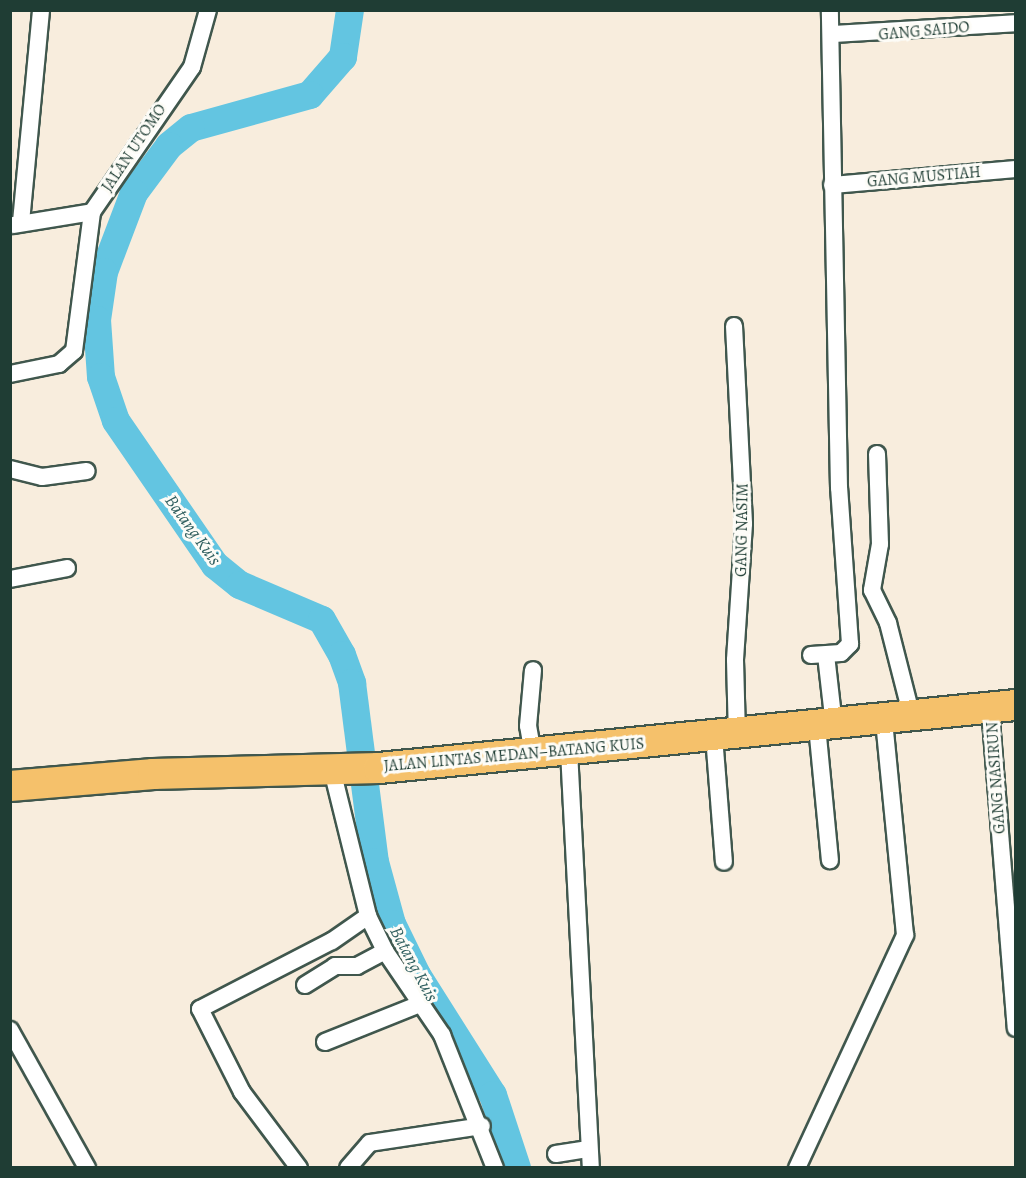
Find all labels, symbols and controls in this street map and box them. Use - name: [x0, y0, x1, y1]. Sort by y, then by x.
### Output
- street label: GANG SAIDO: [878, 17, 970, 45]
- street label: JALAN UTOMO: [98, 100, 170, 196]
- street label: GANG MUSTIAH: [866, 162, 982, 192]
- street label: GANG NASIM: [732, 483, 752, 577]
- water label: Batang Kuis: [160, 491, 226, 569]
- street label: GANG NASIRUN: [983, 721, 1009, 835]
- street label: JALAN LINTAS MEDAN–BATANG KUIS: [383, 734, 645, 776]
- water label: Batang Kuis: [385, 923, 443, 1005]

